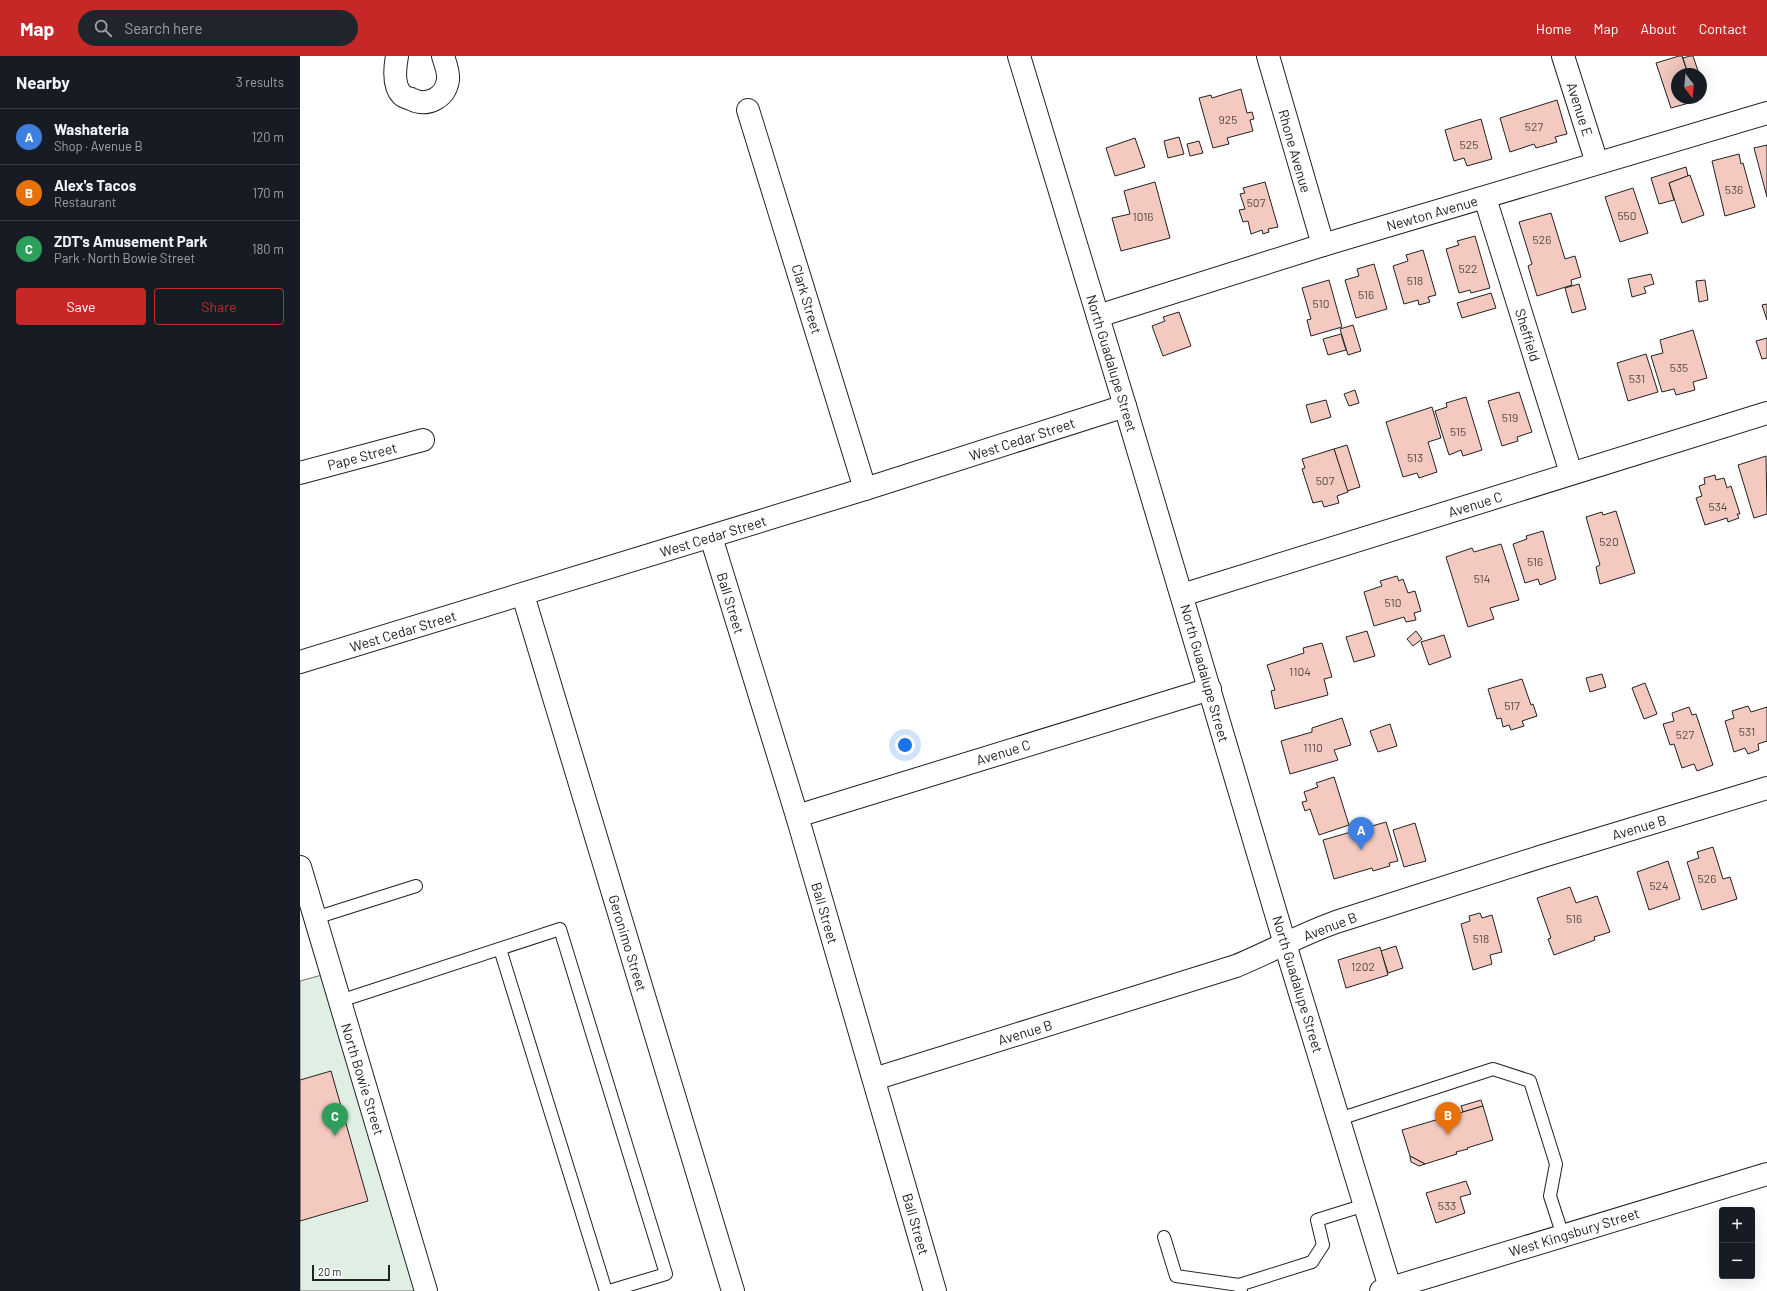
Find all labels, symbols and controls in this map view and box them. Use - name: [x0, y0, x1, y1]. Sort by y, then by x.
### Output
- search box: [78, 10, 358, 46]
- text: Map: [20, 17, 54, 40]
- icon: search: [92, 17, 114, 39]
- text: Search here: [124, 19, 202, 37]
- text: Home: [1536, 20, 1572, 37]
- text: Map: [1594, 20, 1618, 37]
- text: About: [1640, 20, 1677, 37]
- text: Contact: [1699, 20, 1747, 37]
- north arrow: [1671, 68, 1707, 104]
- text: Nearby: [16, 72, 70, 92]
- text: 3 results: [236, 74, 284, 90]
- street label: Avenue E: [1563, 80, 1597, 138]
- street label: Rhone Avenue: [1275, 107, 1315, 195]
- house number: 925: [1219, 112, 1237, 126]
- house number: 527: [1525, 119, 1543, 133]
- text: Washateria: [54, 120, 129, 138]
- text: A: [25, 129, 33, 145]
- text: 120 m: [252, 129, 284, 145]
- house number: 525: [1460, 137, 1478, 151]
- text: Shop · Avenue B: [54, 138, 143, 154]
- text: Alex's Tacos: [54, 176, 136, 194]
- house number: 536: [1725, 182, 1743, 196]
- text: B: [25, 185, 33, 201]
- text: 170 m: [253, 185, 284, 201]
- street label: Newton Avenue: [1384, 192, 1480, 234]
- text: Restaurant: [54, 194, 116, 210]
- house number: 507: [1247, 195, 1266, 209]
- house number: 550: [1617, 208, 1637, 222]
- house number: 1016: [1132, 209, 1154, 223]
- text: ZDT's Amusement Park: [54, 232, 207, 250]
- house number: 526: [1533, 232, 1551, 246]
- text: C: [25, 241, 33, 257]
- text: 180 m: [252, 241, 284, 257]
- text: Park · North Bowie Street: [54, 250, 195, 266]
- house number: 522: [1458, 261, 1478, 275]
- street label: Clark Street: [788, 262, 826, 336]
- house number: 518: [1407, 273, 1423, 287]
- house number: 516: [1358, 287, 1374, 301]
- button: Save: [16, 288, 146, 325]
- button: Share: [154, 288, 284, 325]
- street label: North Guadalupe Street: [1083, 292, 1141, 434]
- house number: 510: [1313, 296, 1329, 310]
- street label: Sheffield: [1512, 306, 1544, 364]
- house number: 535: [1670, 360, 1688, 374]
- house number: 531: [1629, 371, 1645, 385]
- house number: 519: [1502, 410, 1518, 424]
- street label: West Cedar Street: [967, 414, 1077, 464]
- house number: 515: [1450, 424, 1466, 438]
- street label: Pape Street: [325, 439, 399, 473]
- house number: 513: [1407, 450, 1423, 464]
- house number: 507: [1316, 473, 1335, 487]
- street label: Avenue C: [1446, 488, 1504, 520]
- house number: 534: [1709, 499, 1727, 513]
- street label: West Cedar Street: [658, 512, 768, 560]
- house number: 520: [1599, 534, 1619, 548]
- house number: 516: [1527, 554, 1543, 568]
- street label: Ball Street: [714, 570, 748, 636]
- house number: 514: [1474, 571, 1490, 585]
- house number: 510: [1385, 595, 1401, 609]
- street label: North Guadalupe Street: [1177, 602, 1233, 744]
- street label: West Cedar Street: [348, 607, 458, 655]
- house number: 1104: [1289, 664, 1311, 678]
- house number: 517: [1504, 698, 1520, 712]
- house number: 531: [1739, 724, 1755, 738]
- house number: 527: [1676, 727, 1694, 741]
- your location: [895, 735, 915, 755]
- street label: Avenue C: [974, 736, 1032, 768]
- house number: 1110: [1303, 740, 1323, 754]
- street label: Avenue B: [1610, 811, 1668, 843]
- pin: A: [1348, 817, 1374, 850]
- house number: 526: [1698, 871, 1716, 885]
- house number: 524: [1649, 878, 1669, 892]
- street label: Ball Street: [808, 880, 842, 946]
- street label: Geronimo Street: [605, 893, 651, 993]
- street label: Avenue B: [1301, 908, 1359, 944]
- house number: 516: [1566, 911, 1582, 925]
- street label: North Guadalupe Street: [1269, 913, 1327, 1055]
- house number: 518: [1473, 931, 1489, 945]
- house number: 1202: [1351, 959, 1375, 973]
- street label: Avenue B: [996, 1016, 1054, 1048]
- street label: North Bowie Street: [338, 1021, 388, 1137]
- pin: B: [1435, 1102, 1461, 1135]
- pin: C: [322, 1103, 348, 1136]
- street label: Ball Street: [899, 1191, 933, 1257]
- house number: 533: [1438, 1198, 1456, 1212]
- street label: West Kingsbury Street: [1507, 1204, 1641, 1260]
- map controls: [1719, 1207, 1755, 1279]
- button: +: [1719, 1207, 1755, 1243]
- button: −: [1719, 1243, 1755, 1279]
- scale bar: [312, 1263, 390, 1282]
- text: 20 m: [318, 1265, 341, 1278]

